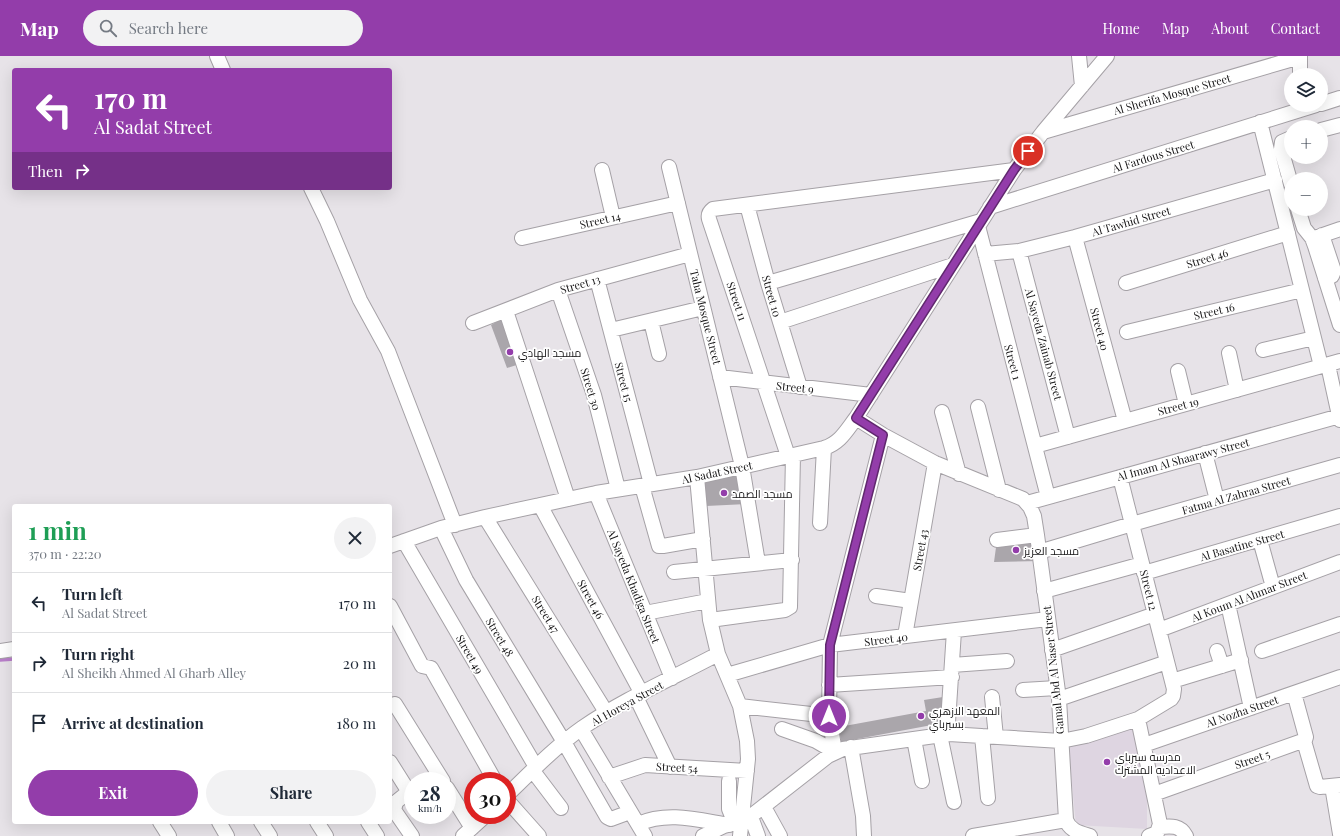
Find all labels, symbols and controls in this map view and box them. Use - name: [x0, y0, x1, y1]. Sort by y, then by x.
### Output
- search box: [83, 10, 363, 46]
- text: Map: [20, 15, 59, 41]
- icon: search: [97, 17, 119, 39]
- text: Search here: [129, 18, 208, 38]
- text: Home: [1102, 19, 1140, 38]
- text: Map: [1162, 19, 1189, 38]
- text: About: [1211, 19, 1249, 38]
- text: Contact: [1271, 19, 1320, 38]
- map controls: [1284, 68, 1328, 216]
- button: layers: [1284, 68, 1328, 112]
- street label: Al Sherifa Mosque Street: [1111, 70, 1233, 118]
- text: 170 m: [94, 79, 167, 116]
- icon: left: [28, 84, 80, 136]
- text: Al Sadat Street: [94, 115, 212, 139]
- button: +: [1284, 120, 1328, 164]
- pin: [1011, 134, 1045, 168]
- street label: Al Fardous Street: [1109, 136, 1196, 176]
- icon: arrive: [1017, 140, 1039, 162]
- icon: right: [71, 160, 93, 182]
- text: Then: [28, 161, 63, 181]
- button: −: [1284, 172, 1328, 216]
- street label: Al Tawhid Street: [1089, 203, 1172, 240]
- street label: Street 14: [578, 208, 622, 232]
- street label: Street 46: [1184, 244, 1230, 271]
- street label: Taha Mosque Street: [687, 268, 725, 366]
- street label: Street 13: [558, 271, 602, 297]
- street label: Street 10: [759, 273, 785, 319]
- street label: Street 11: [723, 280, 751, 322]
- street label: Al Sayeda Zainab Street: [1022, 285, 1066, 402]
- street label: Street 16: [1192, 299, 1236, 323]
- street label: Street 40: [1087, 306, 1113, 353]
- street label: Street 1: [1001, 343, 1025, 381]
- place label: مسجد الهادي: [518, 345, 581, 362]
- marker: مسجد الهادي: [505, 347, 515, 357]
- street label: Street 15: [612, 360, 637, 404]
- street label: Street 30: [577, 366, 605, 412]
- street label: Street 9: [775, 378, 815, 396]
- street label: Street 19: [1156, 393, 1200, 419]
- street label: Al Imam Al Shaarawy Street: [1114, 434, 1251, 484]
- street label: Al Sadat Street: [679, 457, 754, 487]
- street label: Fatma Al Zahraa Street: [1180, 472, 1292, 518]
- place label: مسجد الصمد: [732, 486, 792, 501]
- marker: مسجد الصمد: [719, 488, 729, 498]
- text: 1 min: [28, 514, 87, 546]
- button: close: [334, 517, 376, 559]
- street label: Al Sayeda Khadiga Street: [604, 526, 664, 645]
- street label: Al Basatine Street: [1197, 526, 1286, 564]
- street label: Street 43: [909, 528, 931, 572]
- place label: مسجد العزيز: [1023, 543, 1079, 558]
- text: 370 m · 22:20: [28, 545, 102, 562]
- marker: مسجد العزيز: [1011, 545, 1021, 555]
- street label: Al Koum Al Ahmar Street: [1188, 567, 1309, 625]
- street label: Street 12: [1137, 568, 1161, 612]
- street label: Street 46: [574, 577, 608, 622]
- text: Turn left: [62, 584, 123, 604]
- icon: left: [28, 592, 50, 614]
- street label: Street 47: [529, 592, 564, 636]
- text: 170 m: [338, 593, 376, 613]
- text: Al Sadat Street: [62, 604, 147, 621]
- street label: Gamal Abd Al Naser Street: [1039, 605, 1067, 735]
- street label: Street 48: [482, 615, 518, 660]
- street label: Street 40: [863, 629, 909, 649]
- street label: Street 49: [453, 632, 487, 677]
- text: Turn right: [62, 644, 135, 664]
- icon: right: [28, 652, 50, 674]
- text: 20 m: [343, 653, 376, 673]
- text: Al Sheikh Ahmed Al Gharb Alley: [62, 664, 246, 681]
- street label: Al Horeya Street: [587, 677, 666, 729]
- street label: Al Nozha Street: [1203, 692, 1280, 731]
- position arrow: [808, 695, 850, 737]
- place label: المعهد الازهري بسبرباي: [929, 703, 1000, 733]
- marker: المعهد الازهري بسبرباي: [916, 711, 926, 721]
- icon: arrive: [28, 712, 50, 734]
- text: Arrive at destination: [62, 713, 204, 733]
- text: 180 m: [337, 713, 376, 733]
- street label: Street 5: [1232, 746, 1272, 772]
- place label: مدرسه سبرباي الاعداديه المشترك: [1115, 749, 1196, 777]
- marker: مدرسه سبرباي الاعداديه المشترك: [1102, 757, 1112, 767]
- street label: Street 54: [656, 758, 699, 776]
- button: Exit: [28, 770, 198, 816]
- button: Share: [206, 770, 376, 816]
- speed limit sign: 30: [464, 772, 516, 824]
- text: 28: [419, 779, 441, 806]
- text: km/h: [418, 801, 442, 815]

